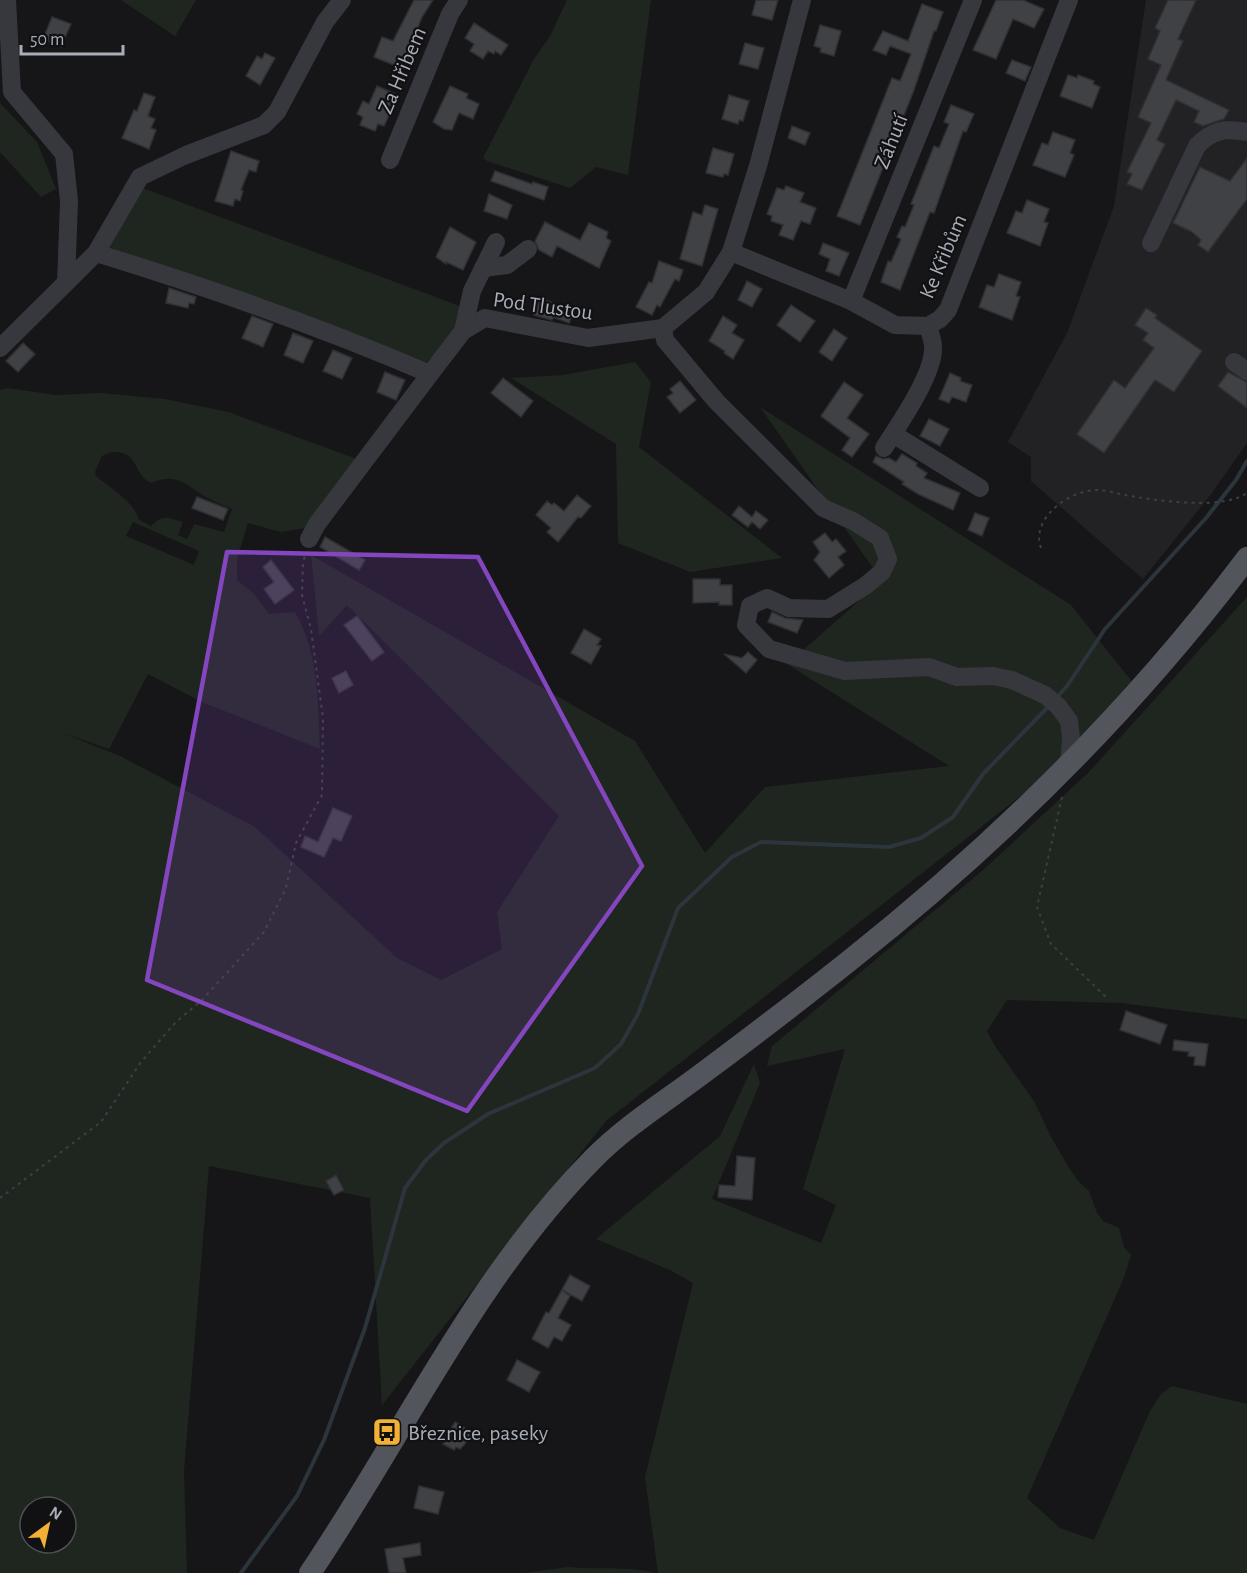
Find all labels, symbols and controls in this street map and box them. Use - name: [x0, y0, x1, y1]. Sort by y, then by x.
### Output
- scale bar: [21, 18, 123, 56]
- street label: Za Hřibem: [374, 24, 430, 117]
- text: 50 m: [30, 31, 64, 49]
- street label: Záhutí: [870, 110, 912, 172]
- street label: Ke Křibům: [915, 211, 971, 302]
- street label: Pod Tlustou: [492, 288, 594, 324]
- bus stop icon: Březnice, paseky: [371, 1416, 403, 1448]
- place label: Březnice, paseky: [408, 1422, 549, 1444]
- north arrow: [18, 1495, 78, 1555]
- text: N: [47, 1504, 65, 1523]

